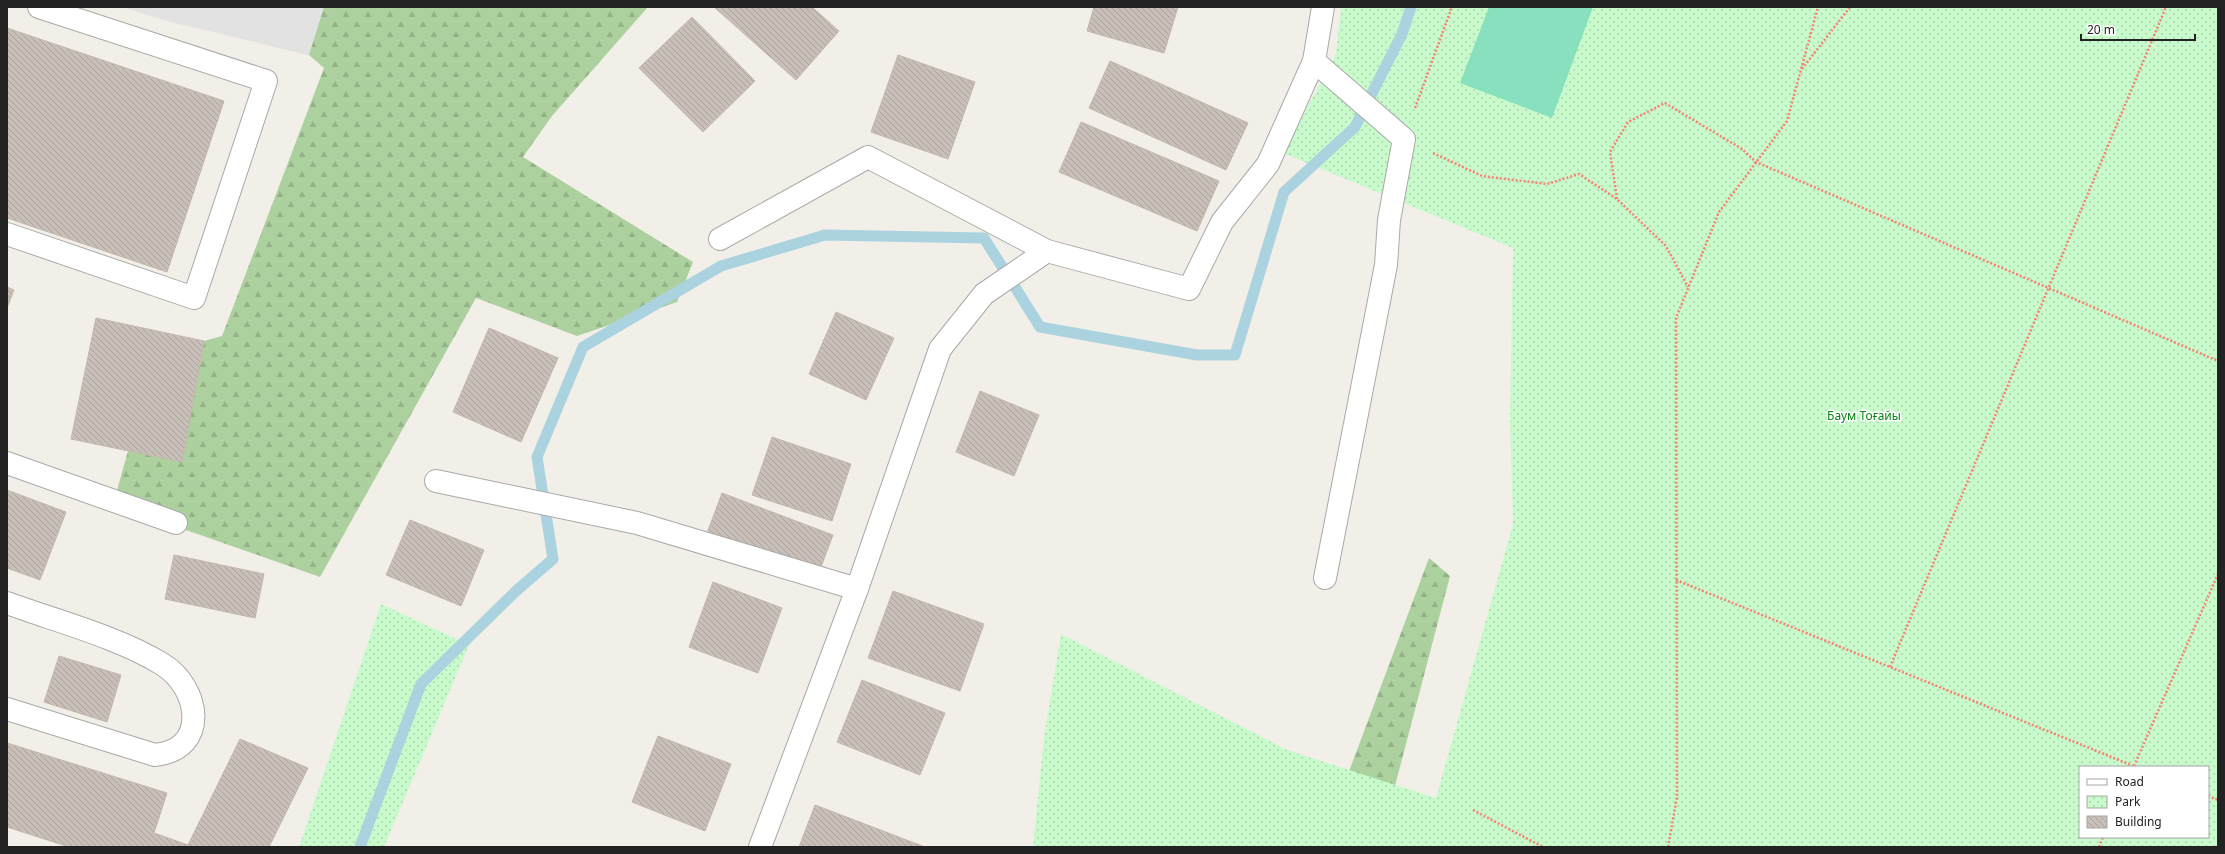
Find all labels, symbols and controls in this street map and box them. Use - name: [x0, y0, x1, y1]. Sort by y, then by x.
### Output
- scale bar: [2081, 16, 2195, 42]
- text: 20 m: [2087, 21, 2115, 38]
- park label: Баум Тоғайы: [1827, 407, 1901, 424]
- legend: [2079, 766, 2209, 838]
- text: Road: [2115, 773, 2144, 790]
- text: Park: [2115, 793, 2141, 810]
- text: Building: [2115, 813, 2162, 830]

